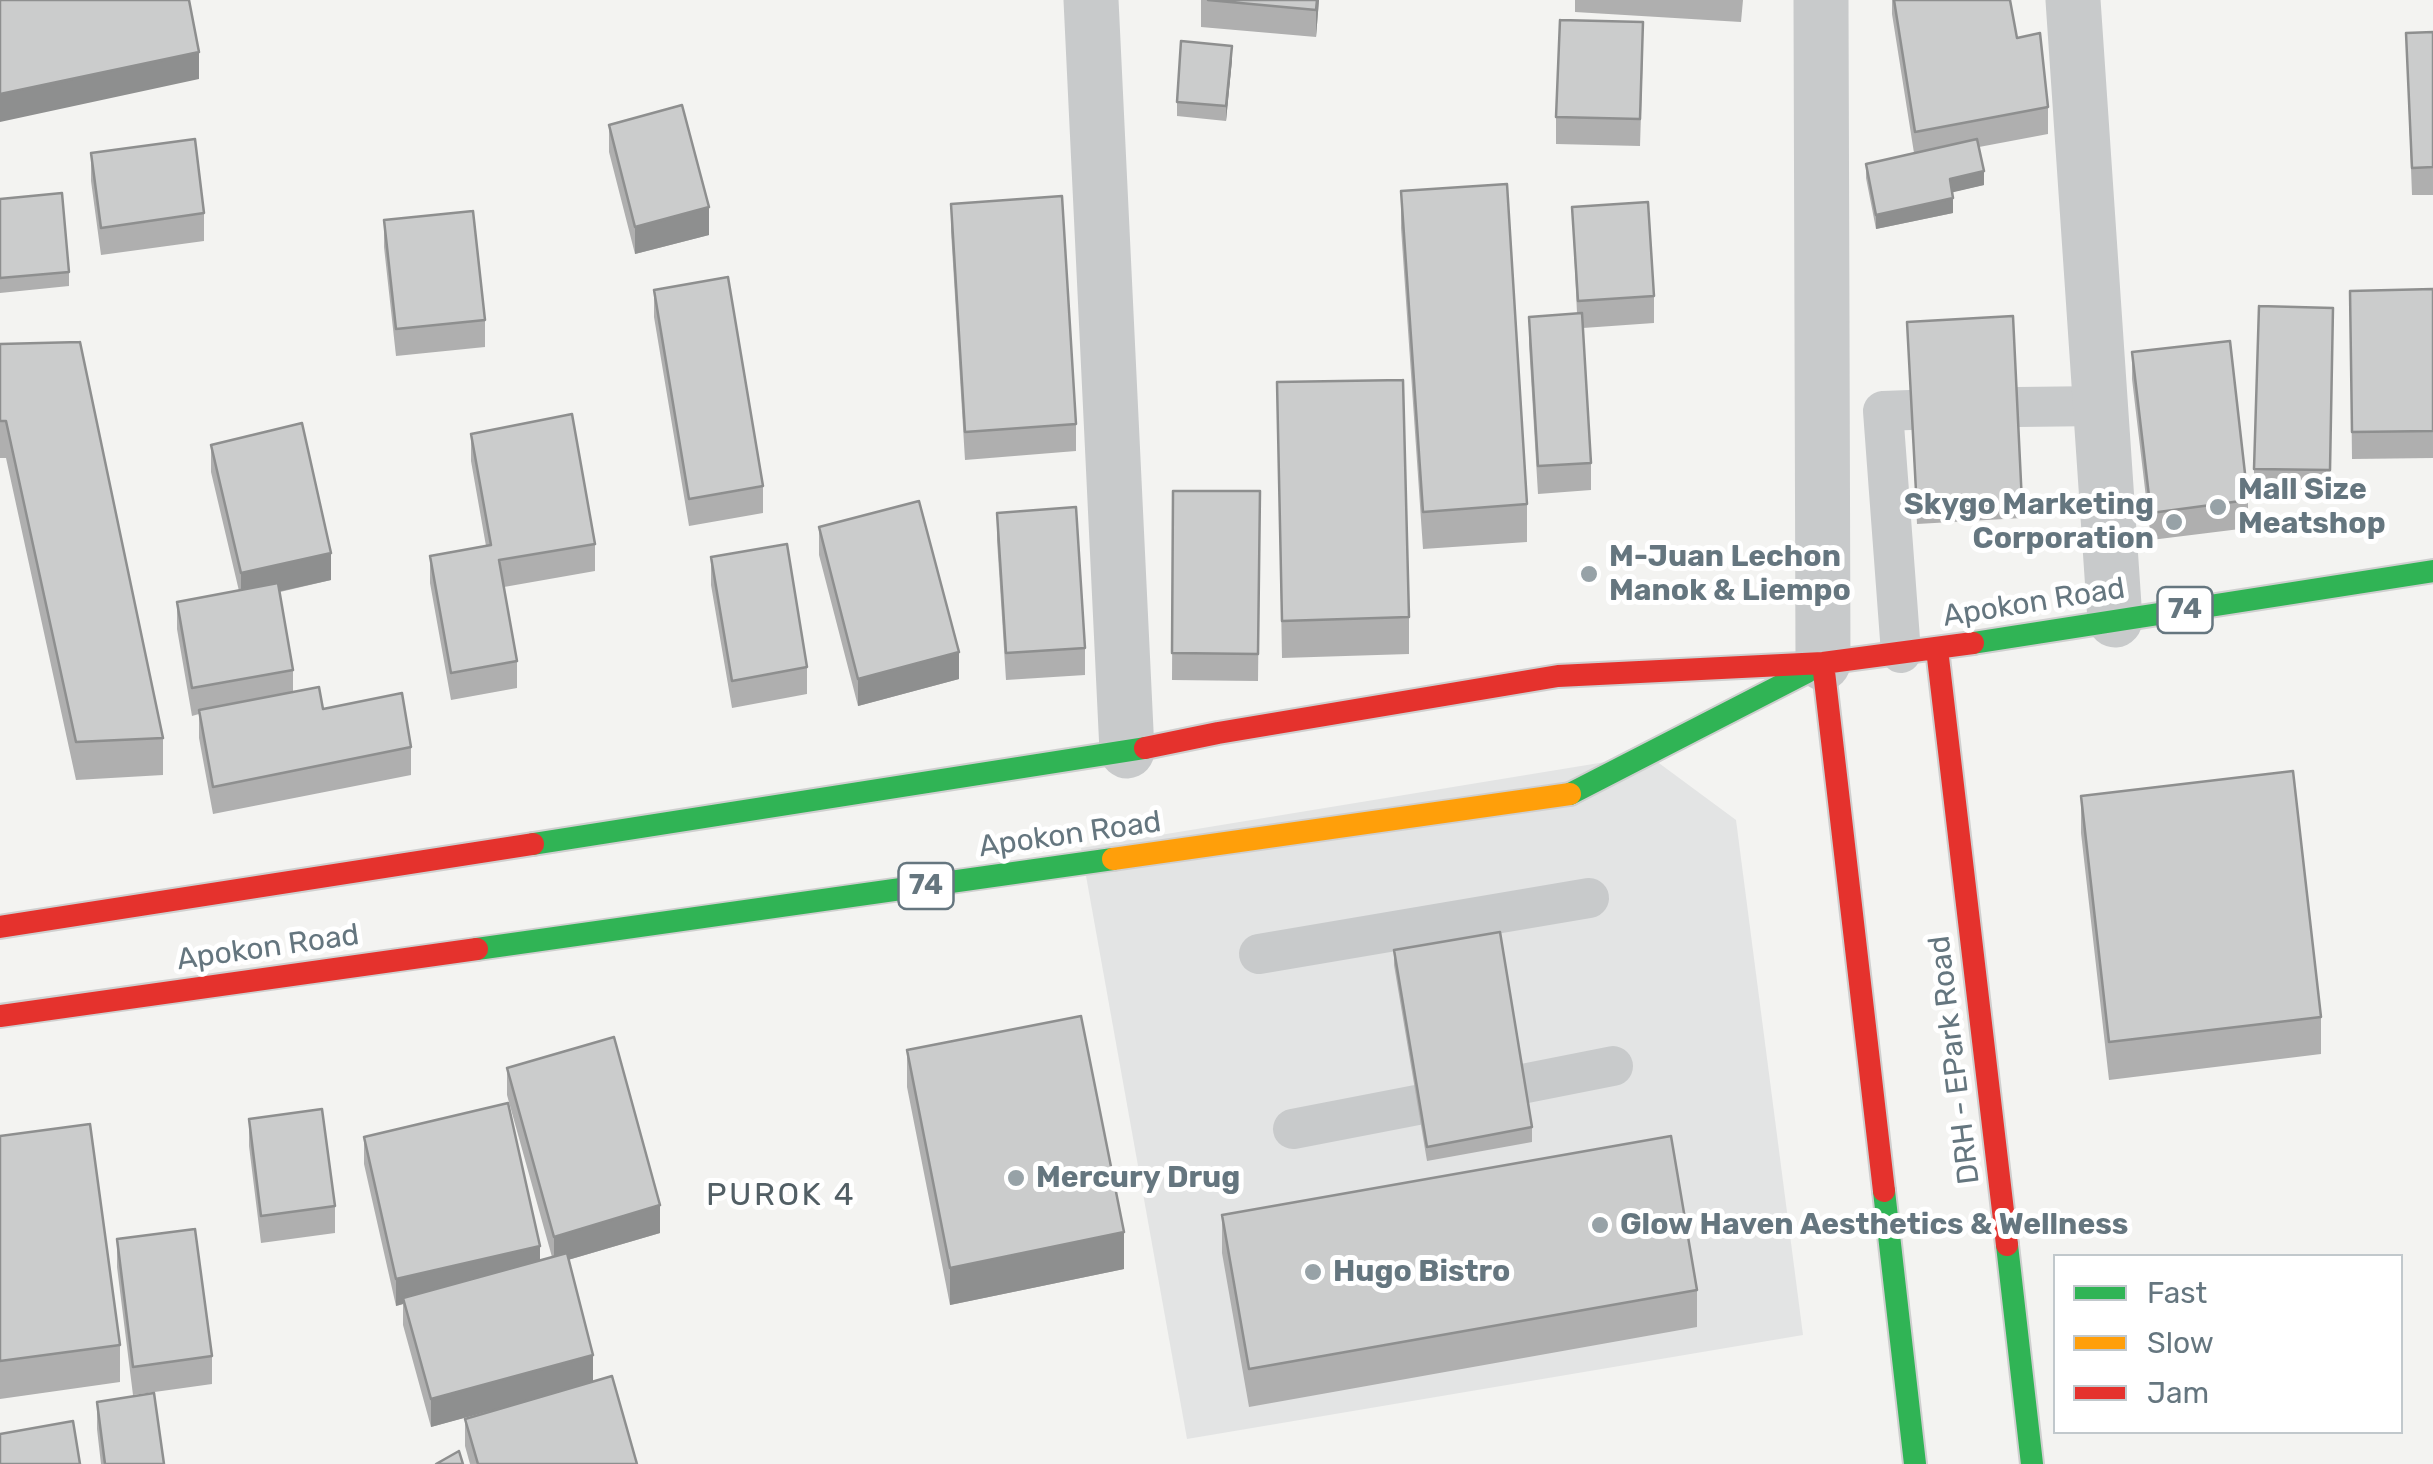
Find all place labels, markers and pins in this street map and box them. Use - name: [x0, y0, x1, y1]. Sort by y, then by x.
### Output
- place label: Mall Size Meatshop: [2238, 472, 2386, 542]
- place label: Skygo Marketing Corporation: [1904, 487, 2154, 558]
- marker: Mall Size Meatshop: [2207, 496, 2229, 518]
- marker: Skygo Marketing Corporation: [2163, 511, 2185, 533]
- place label: M-Juan Lechon Manok & Liempo: [1609, 539, 1851, 610]
- marker: M-Juan Lechon Manok & Liempo: [1578, 563, 1600, 585]
- place label: Mercury Drug: [1036, 1160, 1240, 1196]
- marker: Mercury Drug: [1005, 1167, 1027, 1189]
- place label: Glow Haven Aesthetics & Wellness: [1620, 1207, 2128, 1243]
- marker: Glow Haven Aesthetics & Wellness: [1589, 1214, 1611, 1236]
- place label: Hugo Bistro: [1333, 1254, 1510, 1290]
- marker: Hugo Bistro: [1302, 1261, 1324, 1283]

